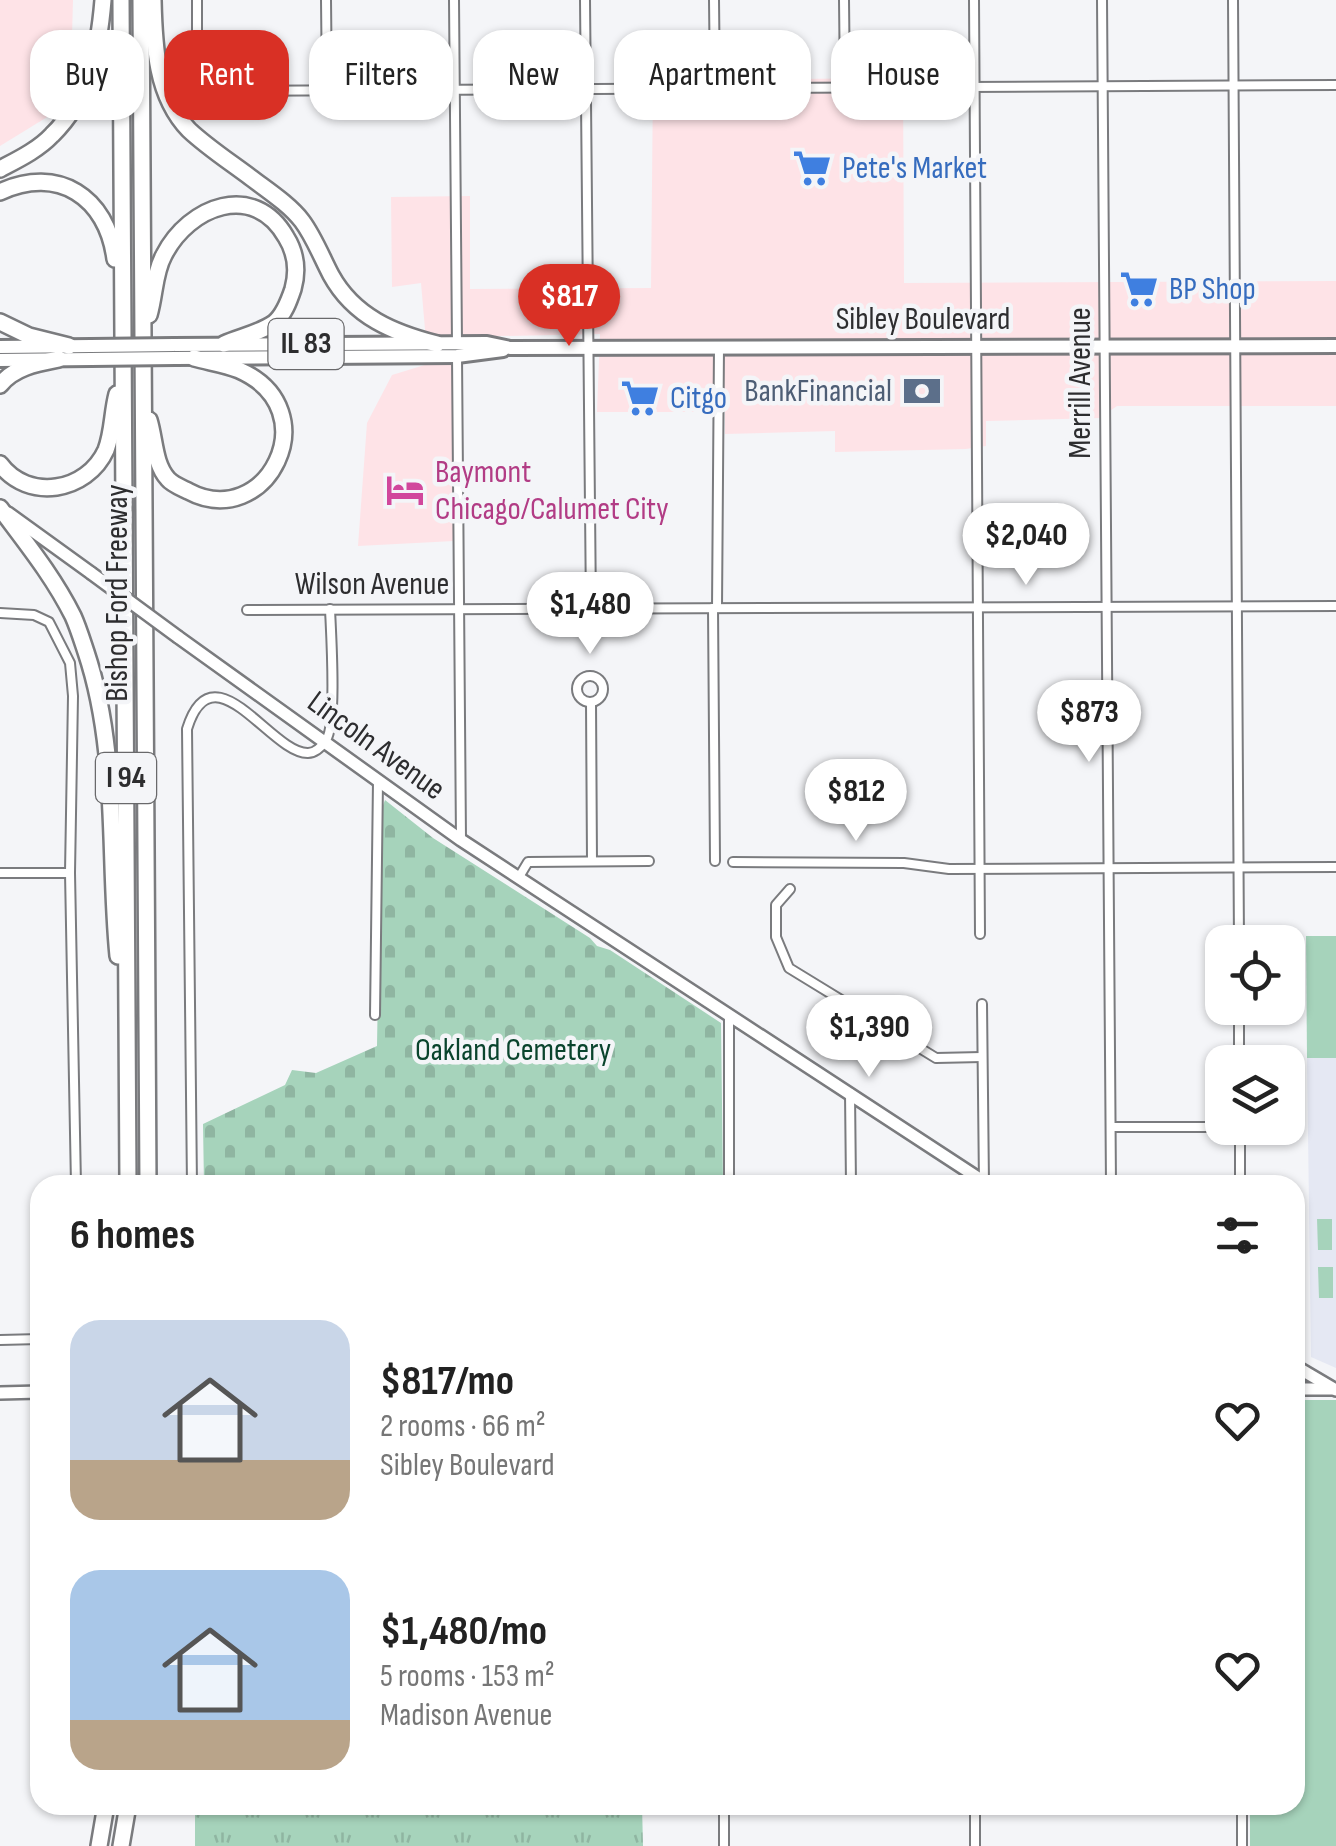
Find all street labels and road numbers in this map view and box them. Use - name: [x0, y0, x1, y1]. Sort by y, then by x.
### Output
- street label: Sibley Boulevard: [836, 300, 1010, 339]
- street label: Merrill Avenue: [1061, 307, 1100, 459]
- road number: IL 83: [268, 319, 344, 369]
- street label: Bishop Ford Freeway: [98, 484, 137, 702]
- street label: Wilson Avenue: [295, 565, 449, 604]
- street label: Lincoln Avenue: [300, 683, 452, 809]
- road number: I 94: [96, 753, 156, 803]

